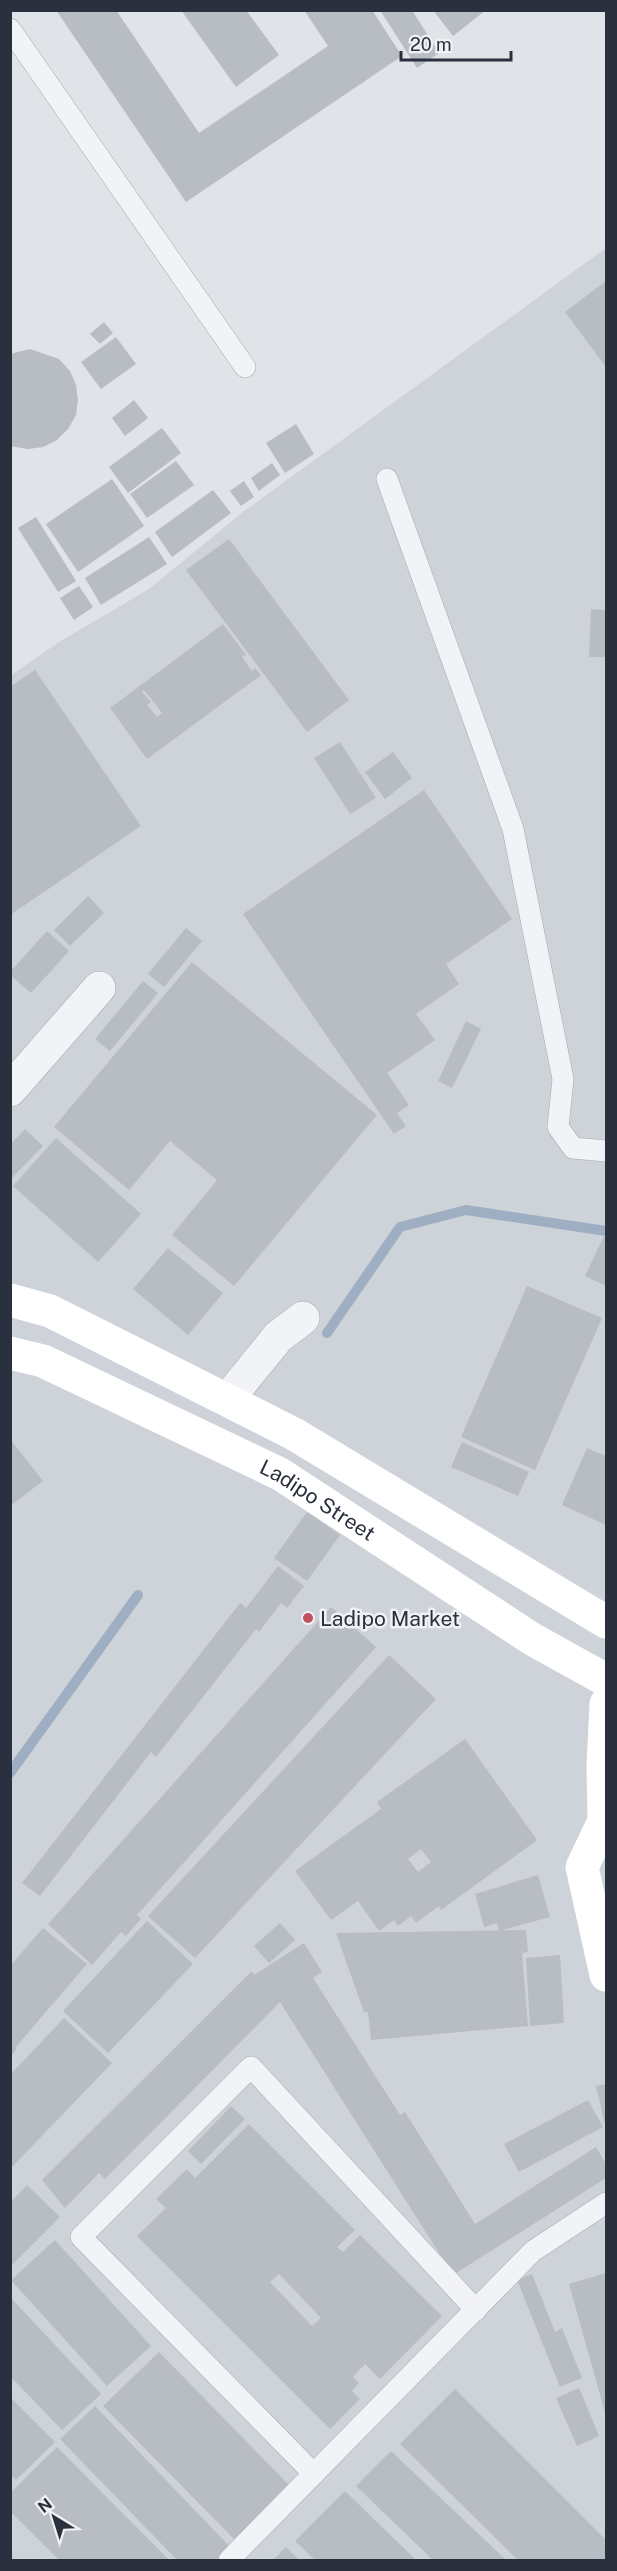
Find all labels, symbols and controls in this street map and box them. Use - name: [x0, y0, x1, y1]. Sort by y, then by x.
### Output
- scale bar: [401, 24, 510, 62]
- text: 20 m: [410, 34, 452, 55]
- street label: Ladipo Street: [256, 1454, 380, 1546]
- place label: Ladipo Market: [320, 1606, 460, 1631]
- marker: Ladipo Market: [301, 1611, 315, 1625]
- north arrow: [24, 2487, 84, 2547]
- text: N: [34, 2494, 56, 2517]

